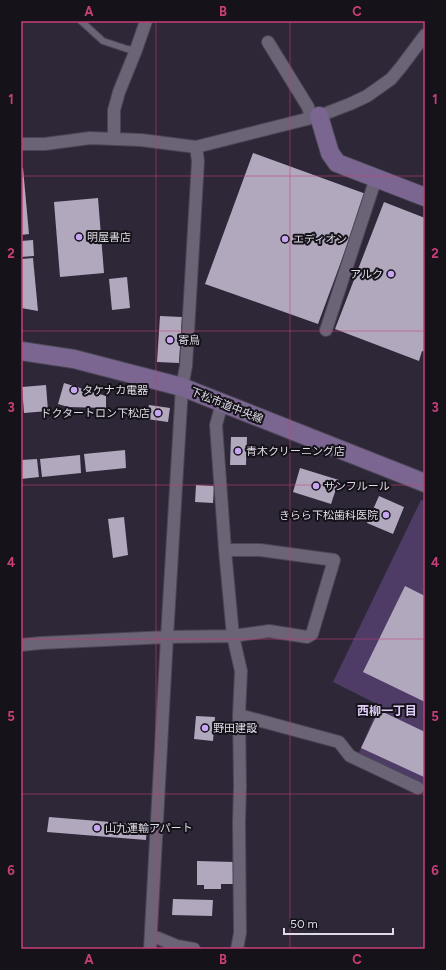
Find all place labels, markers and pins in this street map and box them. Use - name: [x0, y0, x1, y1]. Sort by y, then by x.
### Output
- place label: 明屋書店: [87, 231, 131, 244]
- marker: 明屋書店: [74, 232, 84, 242]
- place label: エディオン: [293, 233, 347, 246]
- marker: エディオン: [280, 234, 290, 244]
- place label: アルク: [350, 268, 383, 281]
- marker: アルク: [386, 269, 396, 279]
- place label: 寄鳥: [178, 334, 200, 347]
- marker: 寄鳥: [165, 335, 175, 345]
- place label: タケナカ電器: [82, 384, 148, 397]
- marker: タケナカ電器: [69, 385, 79, 395]
- place label: ドクタートロン下松店: [40, 407, 150, 420]
- marker: ドクタートロン下松店: [153, 408, 163, 418]
- place label: 青木クリーニング店: [246, 445, 345, 458]
- marker: 青木クリーニング店: [233, 446, 243, 456]
- place label: サンフルール: [324, 480, 390, 493]
- marker: サンフルール: [311, 481, 321, 491]
- place label: きらら下松歯科医院: [279, 509, 378, 522]
- marker: きらら下松歯科医院: [381, 510, 391, 520]
- place label: 野田建設: [213, 722, 257, 735]
- marker: 野田建設: [200, 723, 210, 733]
- place label: 山九運輸アパート: [105, 822, 193, 835]
- marker: 山九運輸アパート: [92, 823, 102, 833]

